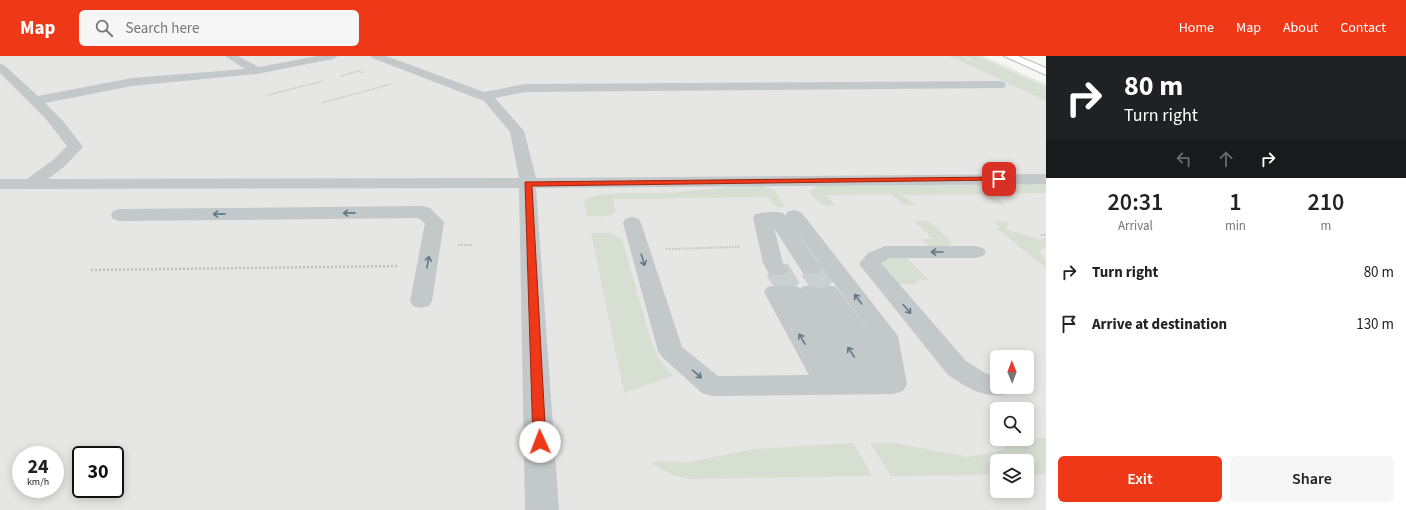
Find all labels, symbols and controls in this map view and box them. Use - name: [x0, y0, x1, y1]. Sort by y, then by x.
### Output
- search box: [79, 10, 359, 46]
- text: Map: [20, 15, 55, 42]
- icon: search: [93, 17, 115, 39]
- text: Search here: [125, 18, 199, 39]
- text: Home: [1179, 18, 1214, 38]
- text: Map: [1236, 18, 1261, 38]
- text: About: [1283, 18, 1318, 38]
- text: Contact: [1340, 18, 1386, 38]
- text: 80 m: [1124, 66, 1183, 106]
- icon: right: [1058, 72, 1110, 124]
- text: Turn right: [1124, 103, 1198, 128]
- icon: left: [1173, 148, 1195, 170]
- icon: ahead: [1215, 148, 1237, 170]
- icon: right: [1257, 148, 1279, 170]
- pin: [982, 162, 1016, 196]
- icon: arrive: [988, 168, 1010, 190]
- text: 20:31: [1108, 185, 1163, 220]
- text: 1: [1229, 185, 1242, 220]
- text: 210: [1308, 185, 1344, 220]
- one-way arrow: [343, 209, 356, 217]
- one-way arrow: [213, 210, 226, 218]
- text: Arrival: [1118, 217, 1153, 235]
- text: min: [1225, 217, 1246, 235]
- text: m: [1321, 217, 1331, 235]
- one-way arrow: [931, 248, 944, 256]
- one-way arrow: [640, 253, 647, 266]
- one-way arrow: [424, 256, 432, 269]
- icon: right: [1058, 261, 1080, 283]
- text: Turn right: [1092, 262, 1158, 283]
- text: 80 m: [1364, 262, 1394, 283]
- one-way arrow: [853, 294, 862, 305]
- one-way arrow: [903, 303, 912, 314]
- icon: arrive: [1058, 313, 1080, 335]
- text: Arrive at destination: [1092, 314, 1227, 335]
- text: 130 m: [1356, 314, 1394, 335]
- one-way arrow: [797, 333, 805, 345]
- one-way arrow: [847, 347, 855, 358]
- north arrow: [990, 350, 1034, 394]
- map controls: [990, 350, 1034, 498]
- one-way arrow: [692, 369, 703, 378]
- button: search: [990, 402, 1034, 446]
- position arrow: [519, 421, 561, 463]
- speed limit sign: 30: [72, 446, 124, 498]
- text: 24: [27, 453, 49, 481]
- button: layers: [990, 454, 1034, 498]
- button: Exit: [1058, 456, 1222, 502]
- button: Share: [1230, 456, 1394, 502]
- text: km/h: [27, 475, 49, 489]

